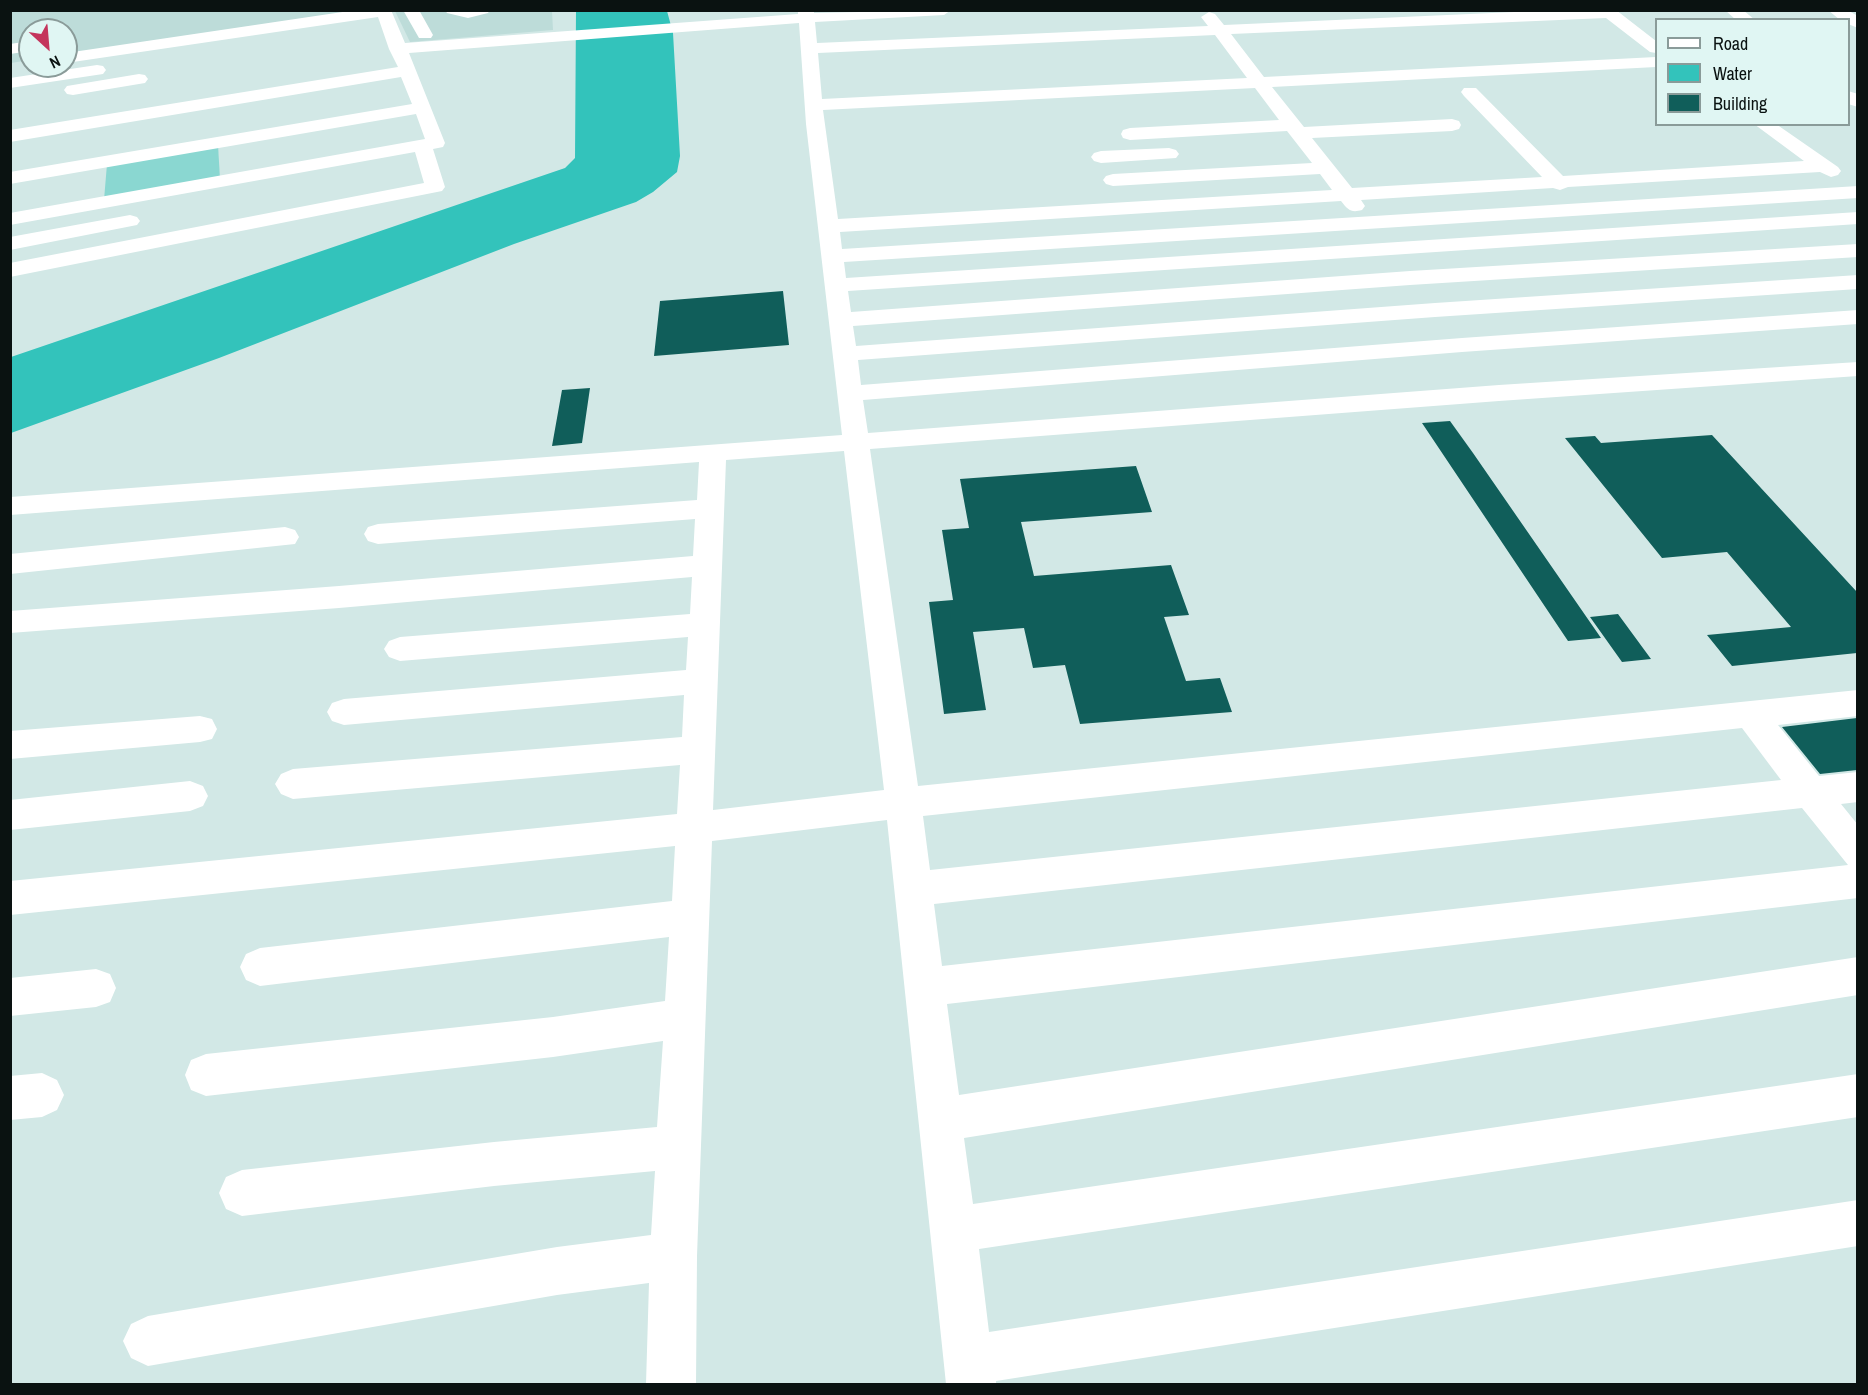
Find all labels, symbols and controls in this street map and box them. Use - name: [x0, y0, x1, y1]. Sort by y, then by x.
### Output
- north arrow: [18, 18, 78, 78]
- legend: [1655, 18, 1850, 126]
- text: Road: [1713, 31, 1748, 56]
- text: N: [46, 50, 64, 74]
- text: Water: [1713, 61, 1752, 86]
- text: Building: [1713, 91, 1767, 116]

